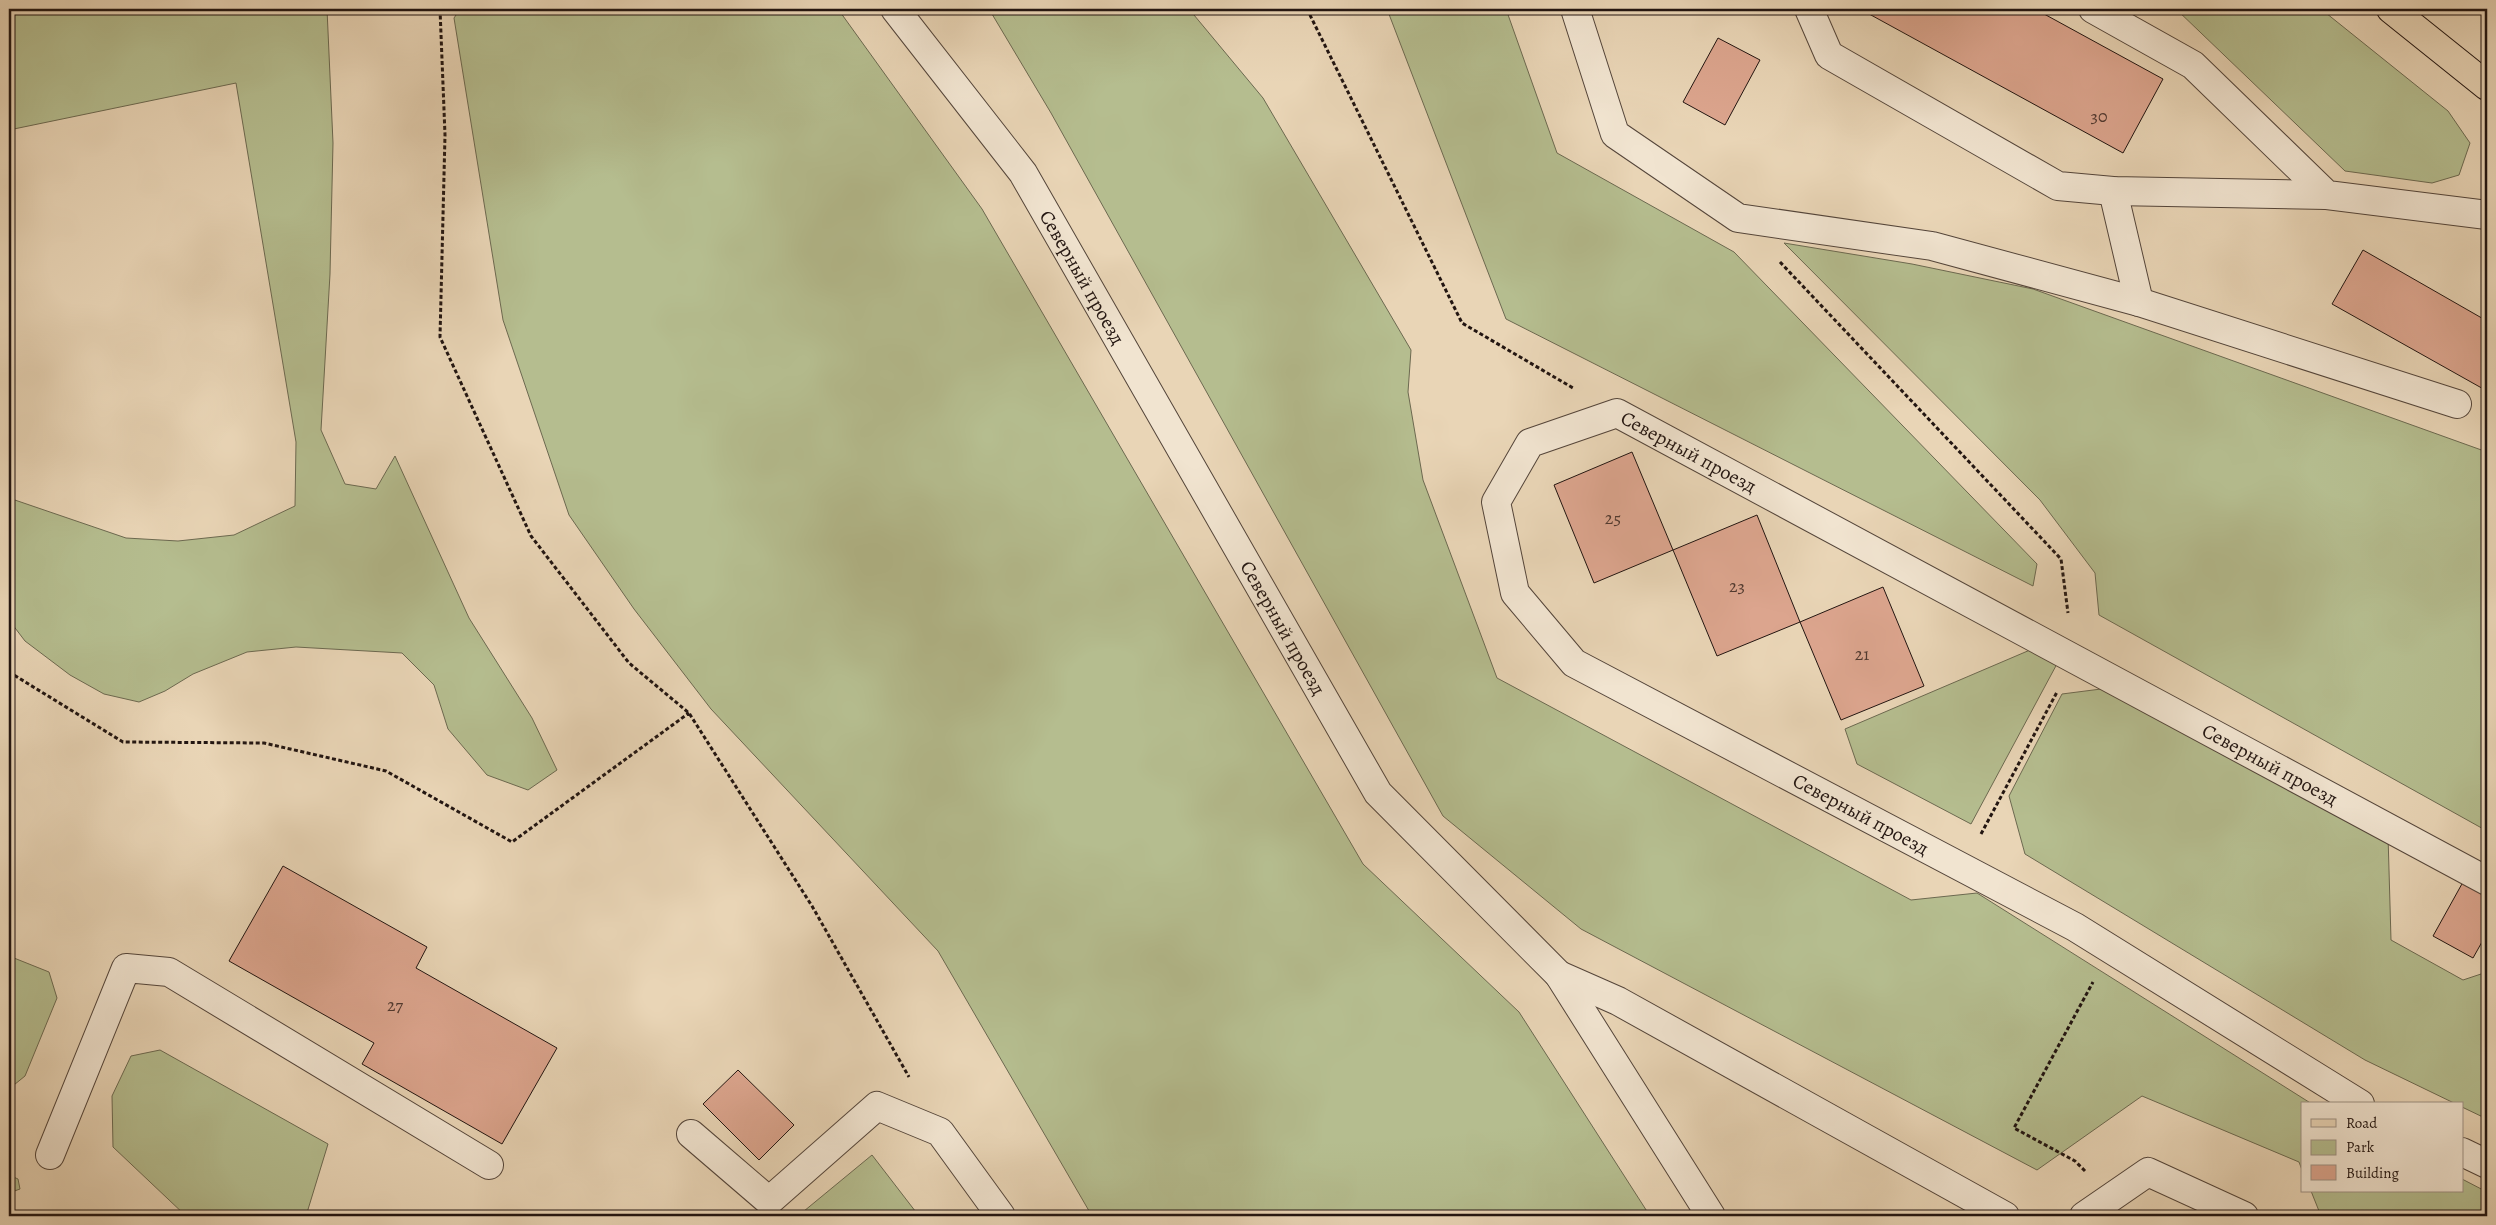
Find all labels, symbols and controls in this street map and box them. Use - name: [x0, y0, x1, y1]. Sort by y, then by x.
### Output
- house number: 30: [2090, 104, 2108, 128]
- street label: Северный проезд: [1033, 205, 1131, 350]
- street label: Северный проезд: [1616, 405, 1761, 500]
- house number: 25: [1605, 506, 1621, 530]
- street label: Северный проезд: [1234, 556, 1332, 700]
- house number: 23: [1729, 574, 1745, 598]
- house number: 21: [1855, 642, 1869, 666]
- street label: Северный проезд: [2197, 717, 2343, 812]
- street label: Северный проезд: [1788, 767, 1934, 862]
- house number: 27: [387, 993, 403, 1017]
- legend: [2301, 1102, 2464, 1192]
- text: Road: [2346, 1113, 2378, 1133]
- text: Park: [2346, 1137, 2375, 1157]
- text: Building: [2346, 1163, 2399, 1183]

